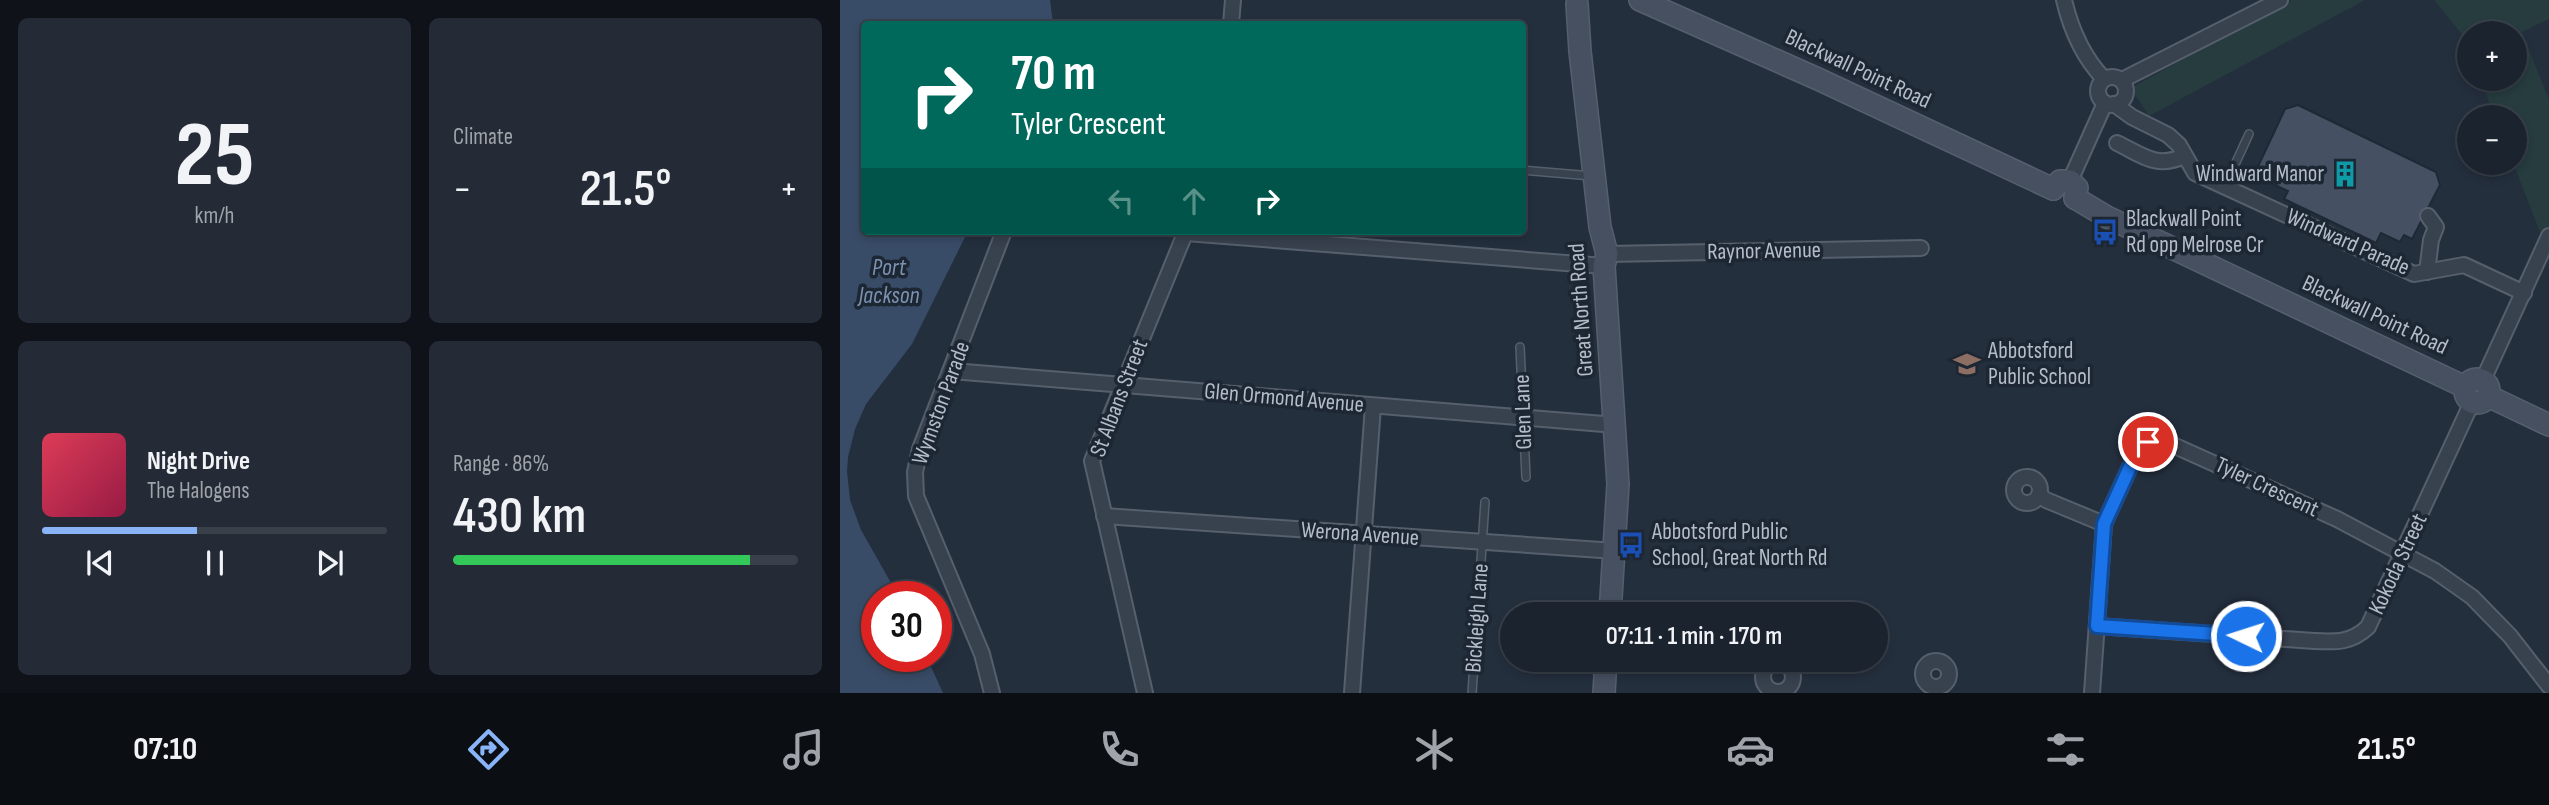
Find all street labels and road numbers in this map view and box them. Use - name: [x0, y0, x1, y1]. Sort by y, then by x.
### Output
- street label: Blackwall Point Road: [1781, 23, 1935, 115]
- street label: Windward Parade: [2282, 202, 2414, 282]
- street label: Raynor Avenue: [1707, 236, 1821, 266]
- street label: Great North Road: [1562, 242, 1600, 378]
- street label: Blackwall Point Road: [2298, 269, 2452, 361]
- street label: St Albans Street: [1084, 335, 1154, 461]
- street label: Wymston Parade: [906, 338, 976, 468]
- street label: Glen Lane: [1508, 374, 1538, 450]
- street label: Glen Ormond Avenue: [1203, 377, 1365, 419]
- street label: Tyler Crescent: [2211, 451, 2323, 523]
- street label: Kokoda Street: [2362, 509, 2434, 619]
- street label: Werona Avenue: [1300, 516, 1420, 552]
- street label: Bickleigh Lane: [1459, 562, 1495, 674]

